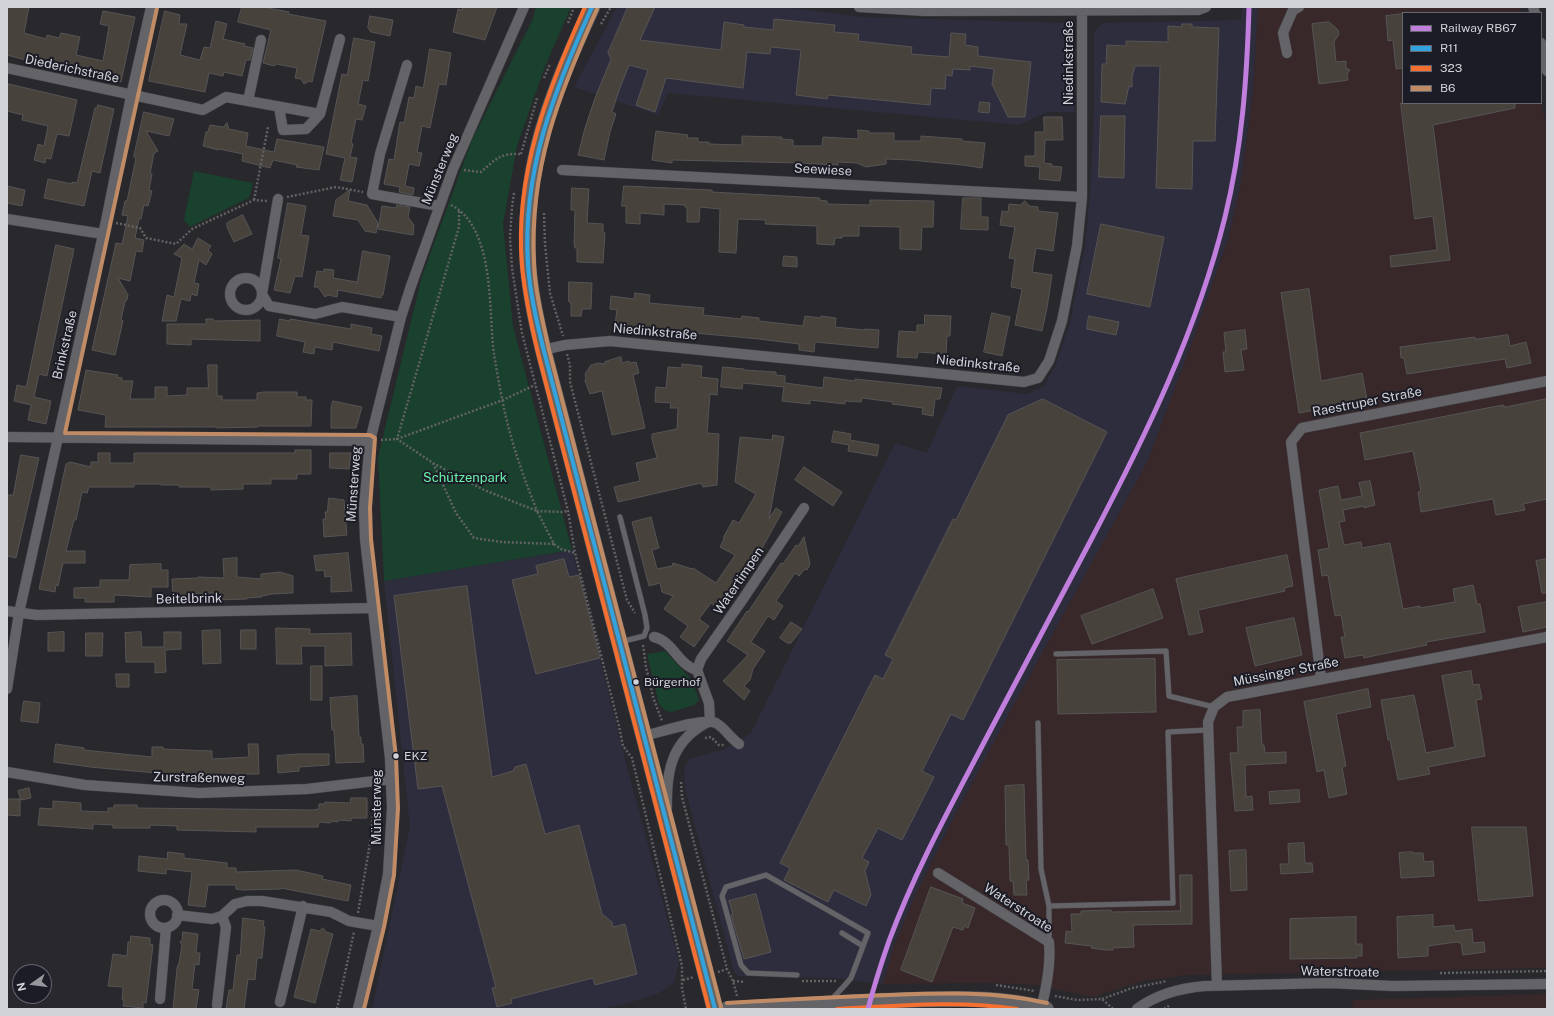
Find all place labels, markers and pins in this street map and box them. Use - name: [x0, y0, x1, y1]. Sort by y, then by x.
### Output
- place label: Bürgerhof: [644, 675, 701, 689]
- marker: Bürgerhof: [631, 677, 641, 687]
- place label: EKZ: [404, 749, 427, 763]
- marker: EKZ: [391, 751, 401, 761]

